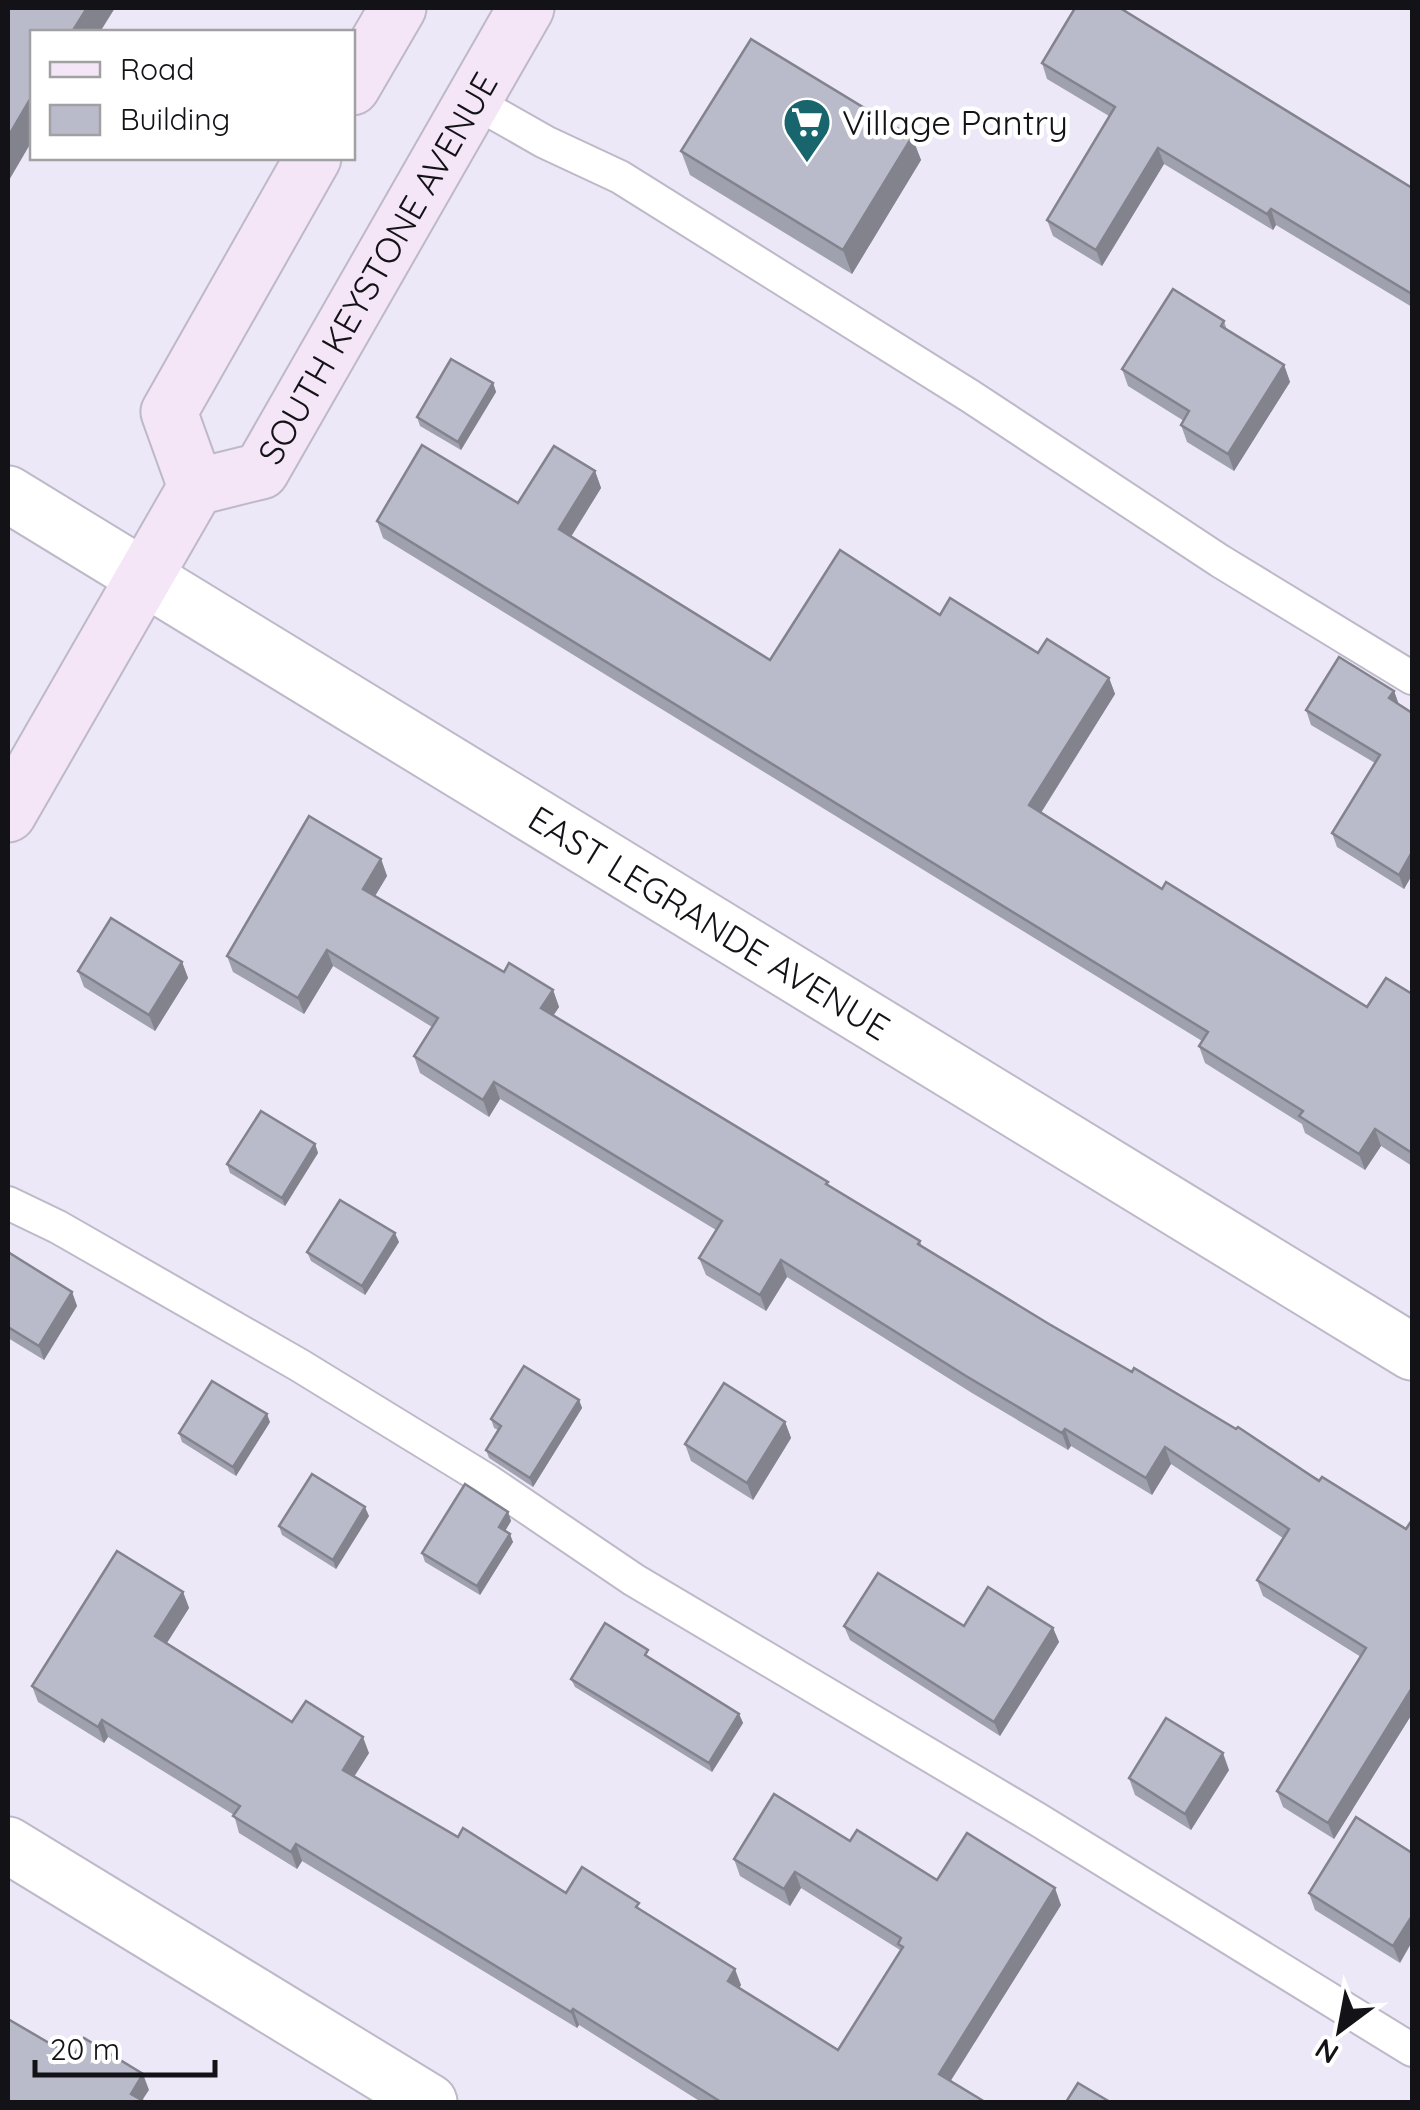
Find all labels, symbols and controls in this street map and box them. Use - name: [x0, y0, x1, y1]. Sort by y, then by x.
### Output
- legend: [30, 30, 355, 160]
- text: Road: [120, 50, 194, 88]
- street label: SOUTH KEYSTONE AVENUE: [248, 64, 507, 472]
- supermarket icon: Village Pantry: [781, 96, 833, 164]
- text: Building: [120, 100, 230, 138]
- place label: Village Pantry: [842, 100, 1068, 144]
- street label: EAST LEGRANDE AVENUE: [521, 796, 898, 1050]
- north arrow: [1290, 1980, 1390, 2080]
- scale bar: [35, 2015, 215, 2077]
- text: 20 m: [50, 2030, 120, 2068]
- text: N: [1308, 2031, 1344, 2072]

